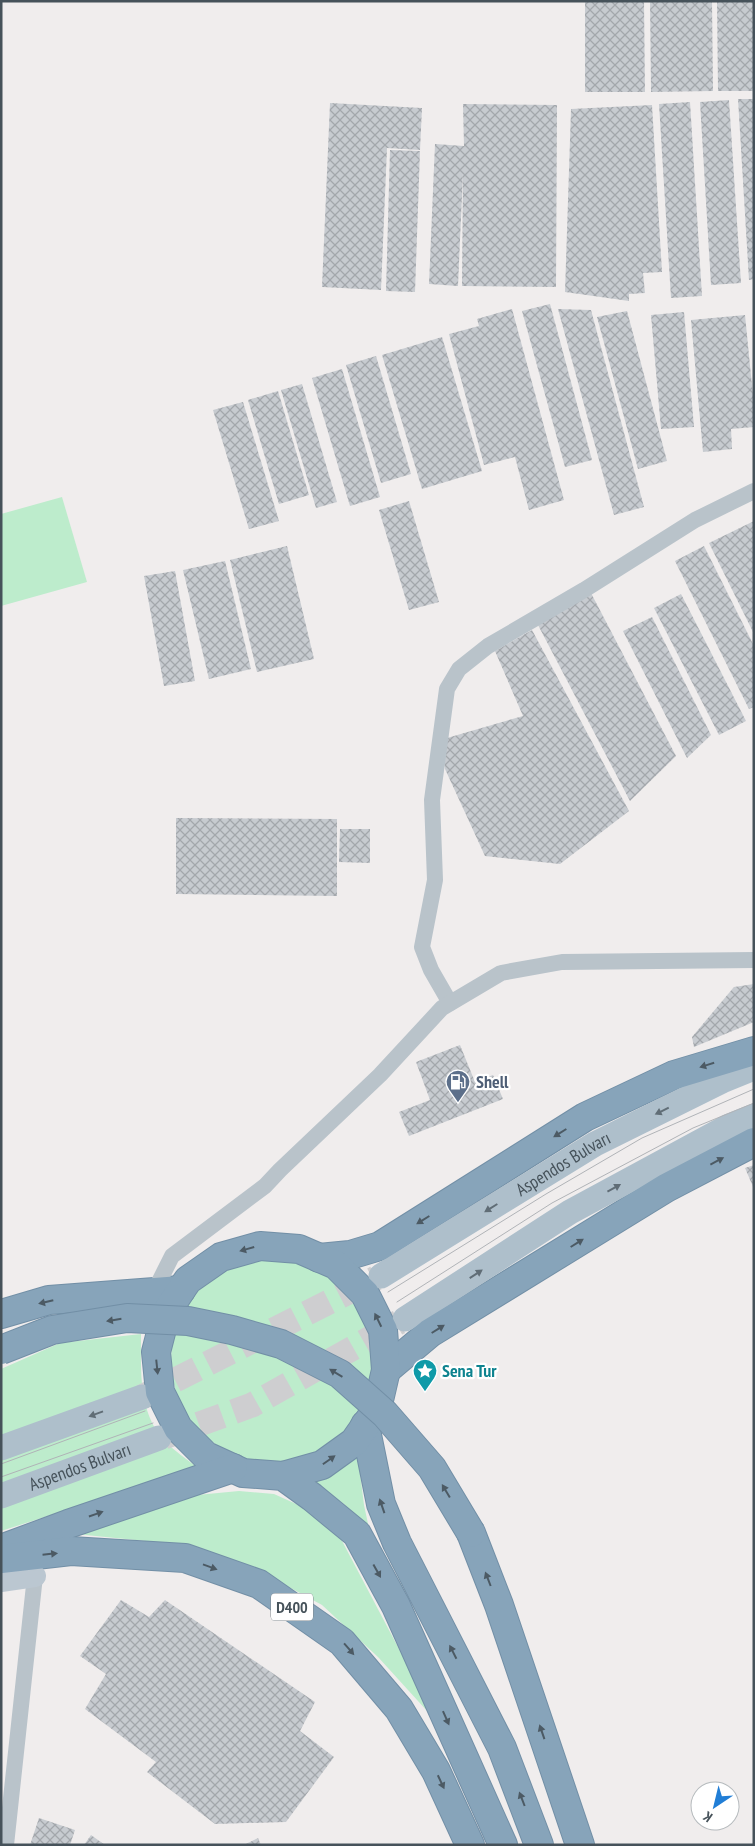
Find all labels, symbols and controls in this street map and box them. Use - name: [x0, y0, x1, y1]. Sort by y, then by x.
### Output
- one-way arrow: [700, 1062, 715, 1070]
- fuel station icon: Shell: [445, 1069, 471, 1103]
- place label: Shell: [476, 1070, 509, 1093]
- one-way arrow: [655, 1107, 669, 1115]
- street label: Aspendos Bulvarı: [511, 1126, 614, 1201]
- one-way arrow: [554, 1129, 567, 1138]
- one-way arrow: [709, 1157, 724, 1165]
- one-way arrow: [607, 1184, 621, 1193]
- one-way arrow: [484, 1204, 497, 1213]
- one-way arrow: [416, 1216, 430, 1225]
- one-way arrow: [570, 1239, 583, 1248]
- one-way arrow: [240, 1246, 255, 1254]
- one-way arrow: [469, 1269, 482, 1278]
- one-way arrow: [38, 1298, 53, 1306]
- one-way arrow: [374, 1313, 382, 1327]
- one-way arrow: [106, 1317, 122, 1325]
- one-way arrow: [432, 1324, 445, 1333]
- place icon: Sena Tur: [412, 1358, 438, 1392]
- one-way arrow: [154, 1359, 162, 1375]
- place label: Sena Tur: [442, 1359, 497, 1382]
- one-way arrow: [330, 1369, 343, 1378]
- one-way arrow: [89, 1411, 104, 1418]
- street label: Aspendos Bulvarı: [26, 1437, 134, 1496]
- one-way arrow: [322, 1455, 335, 1465]
- one-way arrow: [441, 1485, 450, 1498]
- one-way arrow: [378, 1498, 386, 1513]
- one-way arrow: [89, 1510, 104, 1518]
- one-way arrow: [42, 1550, 58, 1558]
- one-way arrow: [203, 1564, 218, 1571]
- one-way arrow: [373, 1564, 381, 1579]
- one-way arrow: [484, 1572, 492, 1586]
- road number: D400: [271, 1594, 313, 1620]
- one-way arrow: [343, 1643, 354, 1656]
- one-way arrow: [449, 1645, 457, 1659]
- one-way arrow: [443, 1711, 451, 1725]
- one-way arrow: [537, 1725, 545, 1740]
- one-way arrow: [437, 1775, 445, 1789]
- north arrow: [690, 1781, 740, 1831]
- one-way arrow: [518, 1791, 526, 1806]
- text: K: [699, 1807, 716, 1826]

